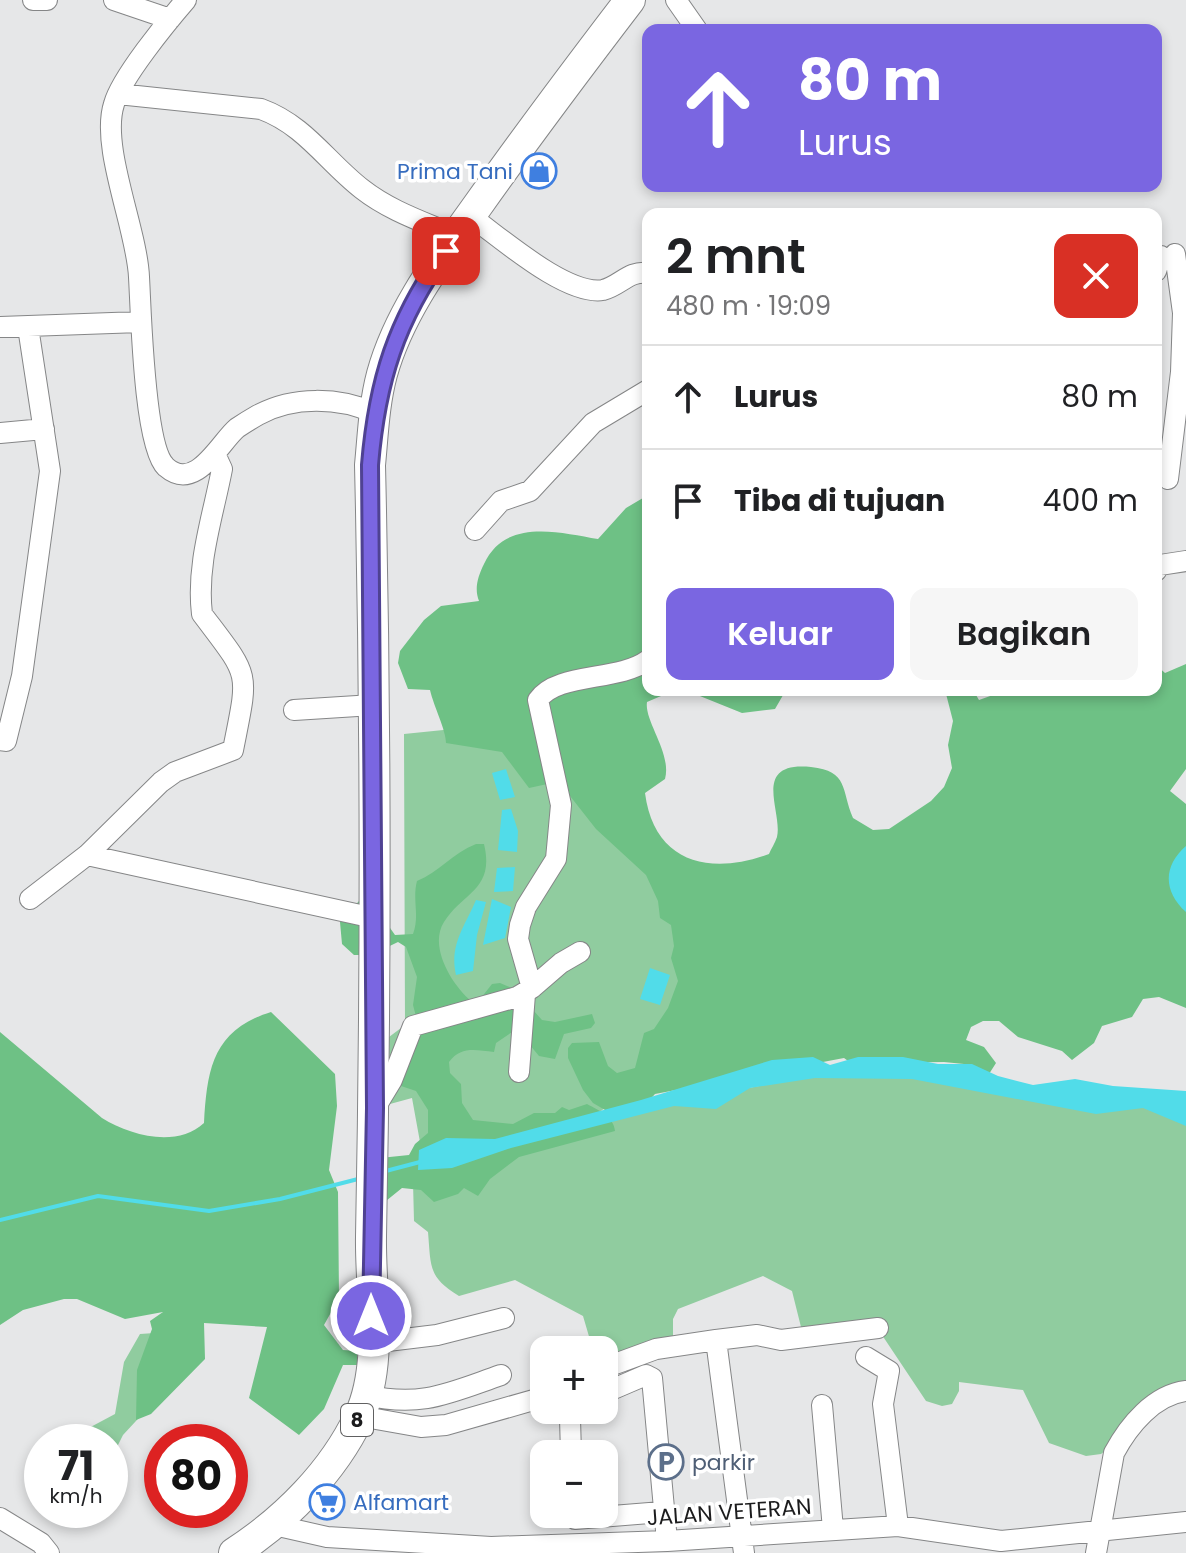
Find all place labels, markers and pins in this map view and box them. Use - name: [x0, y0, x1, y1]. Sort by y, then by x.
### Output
- shop icon: Prima Tani: [520, 152, 558, 190]
- place label: Prima Tani: [397, 156, 513, 187]
- pin: [412, 217, 480, 285]
- parking icon: parkir: [647, 1443, 685, 1481]
- place label: parkir: [692, 1447, 755, 1478]
- supermarket icon: Alfamart: [308, 1483, 346, 1521]
- place label: Alfamart: [353, 1487, 449, 1518]

